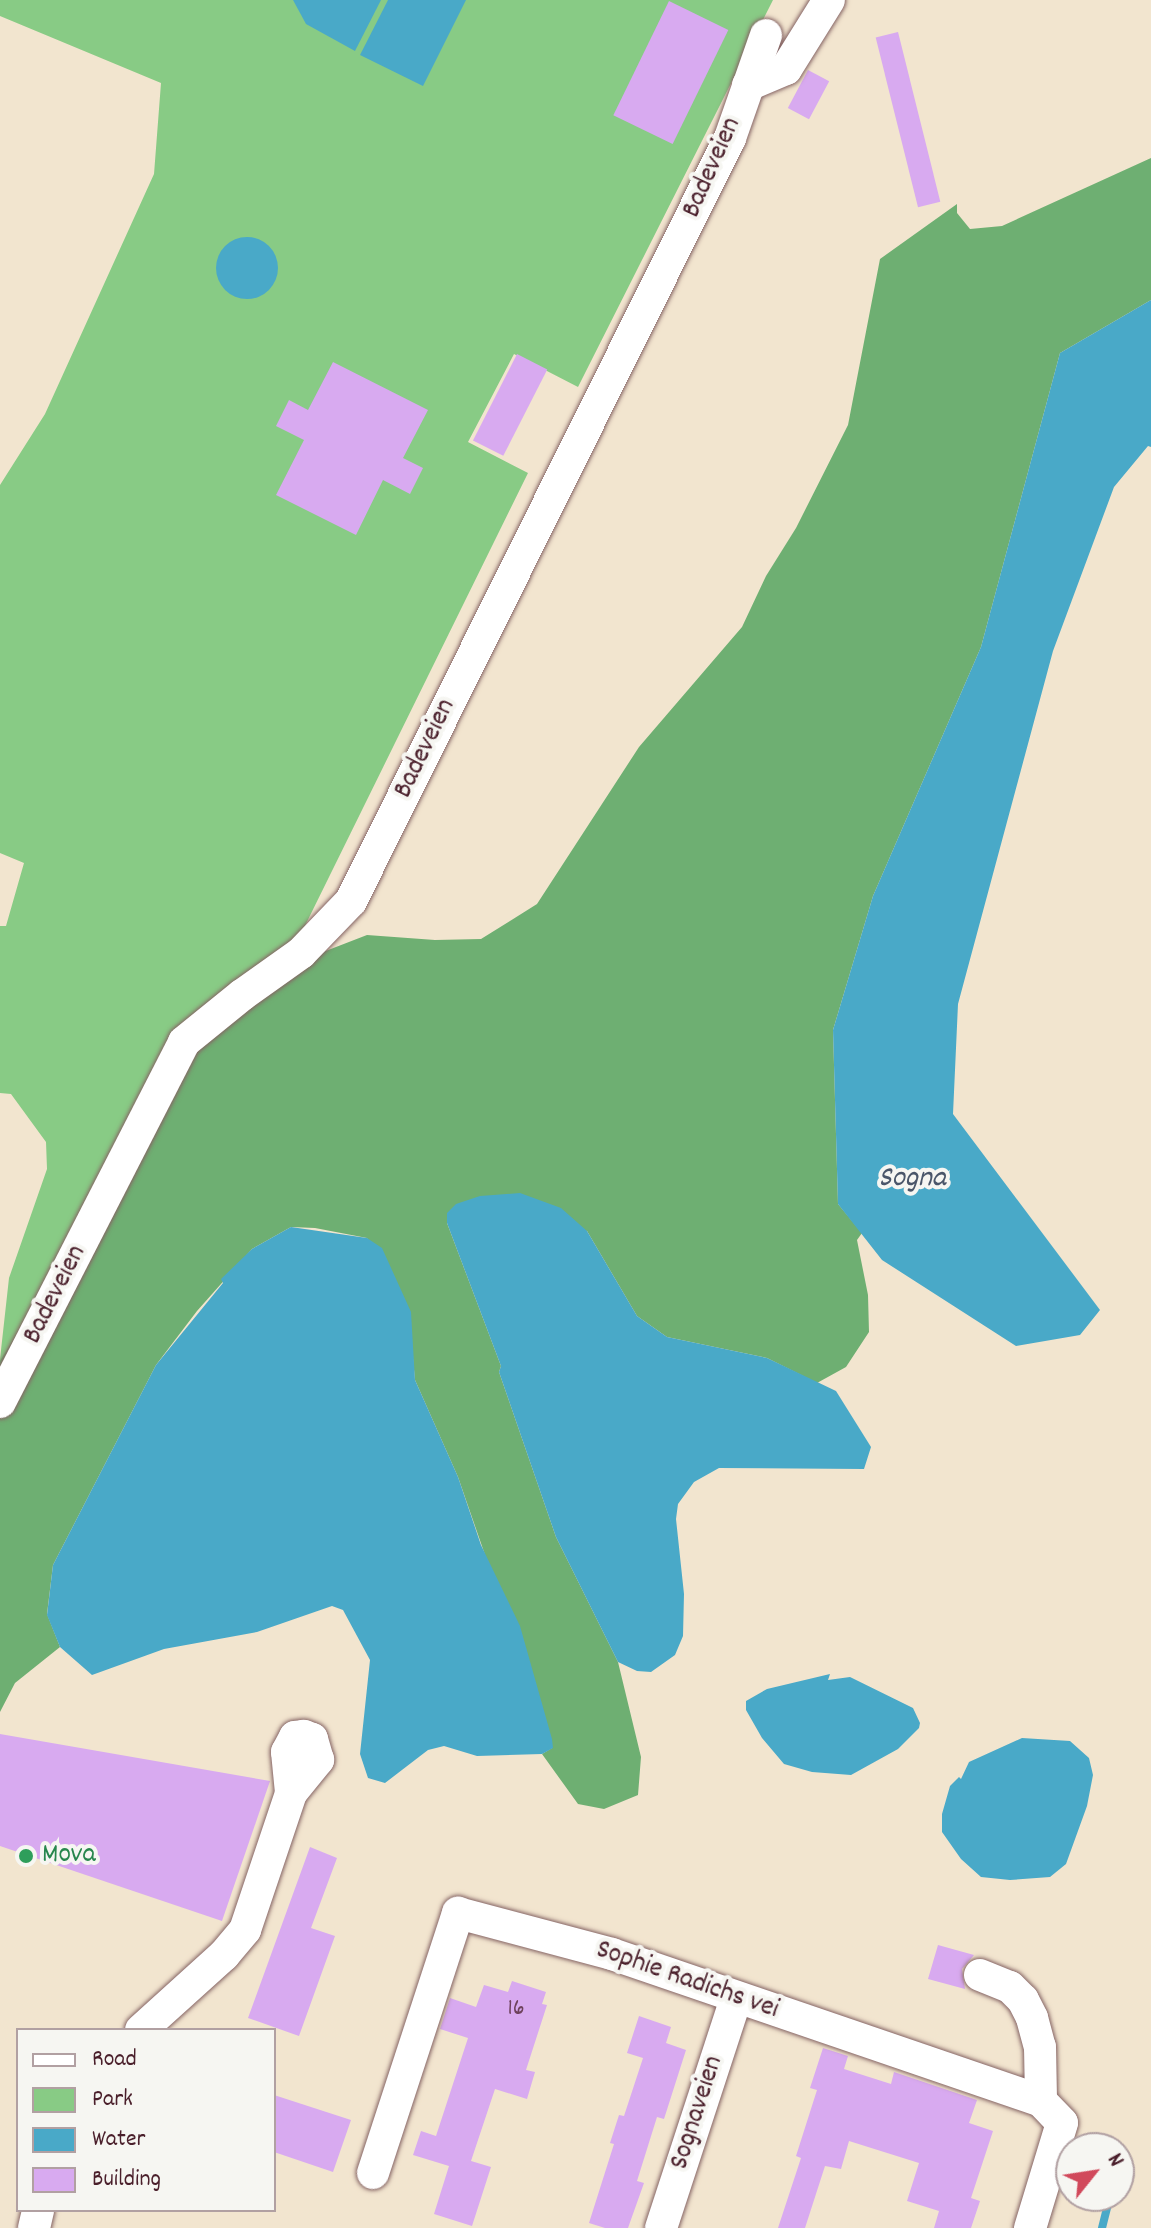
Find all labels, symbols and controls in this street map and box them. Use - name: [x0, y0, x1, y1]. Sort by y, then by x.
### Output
- street label: Badeveien: [676, 113, 750, 223]
- street label: Badeveien: [388, 694, 464, 804]
- water label: Sogna: [878, 1162, 946, 1198]
- street label: Badeveien: [17, 1240, 95, 1350]
- place label: Mova: [42, 1839, 96, 1873]
- marker: Mova: [17, 1847, 35, 1865]
- street label: Sophie Radichs vei: [591, 1934, 783, 2028]
- house number: 16: [507, 1996, 525, 2024]
- legend: [16, 2028, 276, 2212]
- text: Road: [92, 2043, 137, 2077]
- street label: Sognaveien: [664, 2052, 732, 2174]
- text: Park: [92, 2083, 133, 2117]
- text: Water: [92, 2123, 145, 2157]
- north arrow: [1055, 2132, 1135, 2212]
- text: N: [1098, 2148, 1131, 2173]
- text: Building: [92, 2163, 161, 2197]

